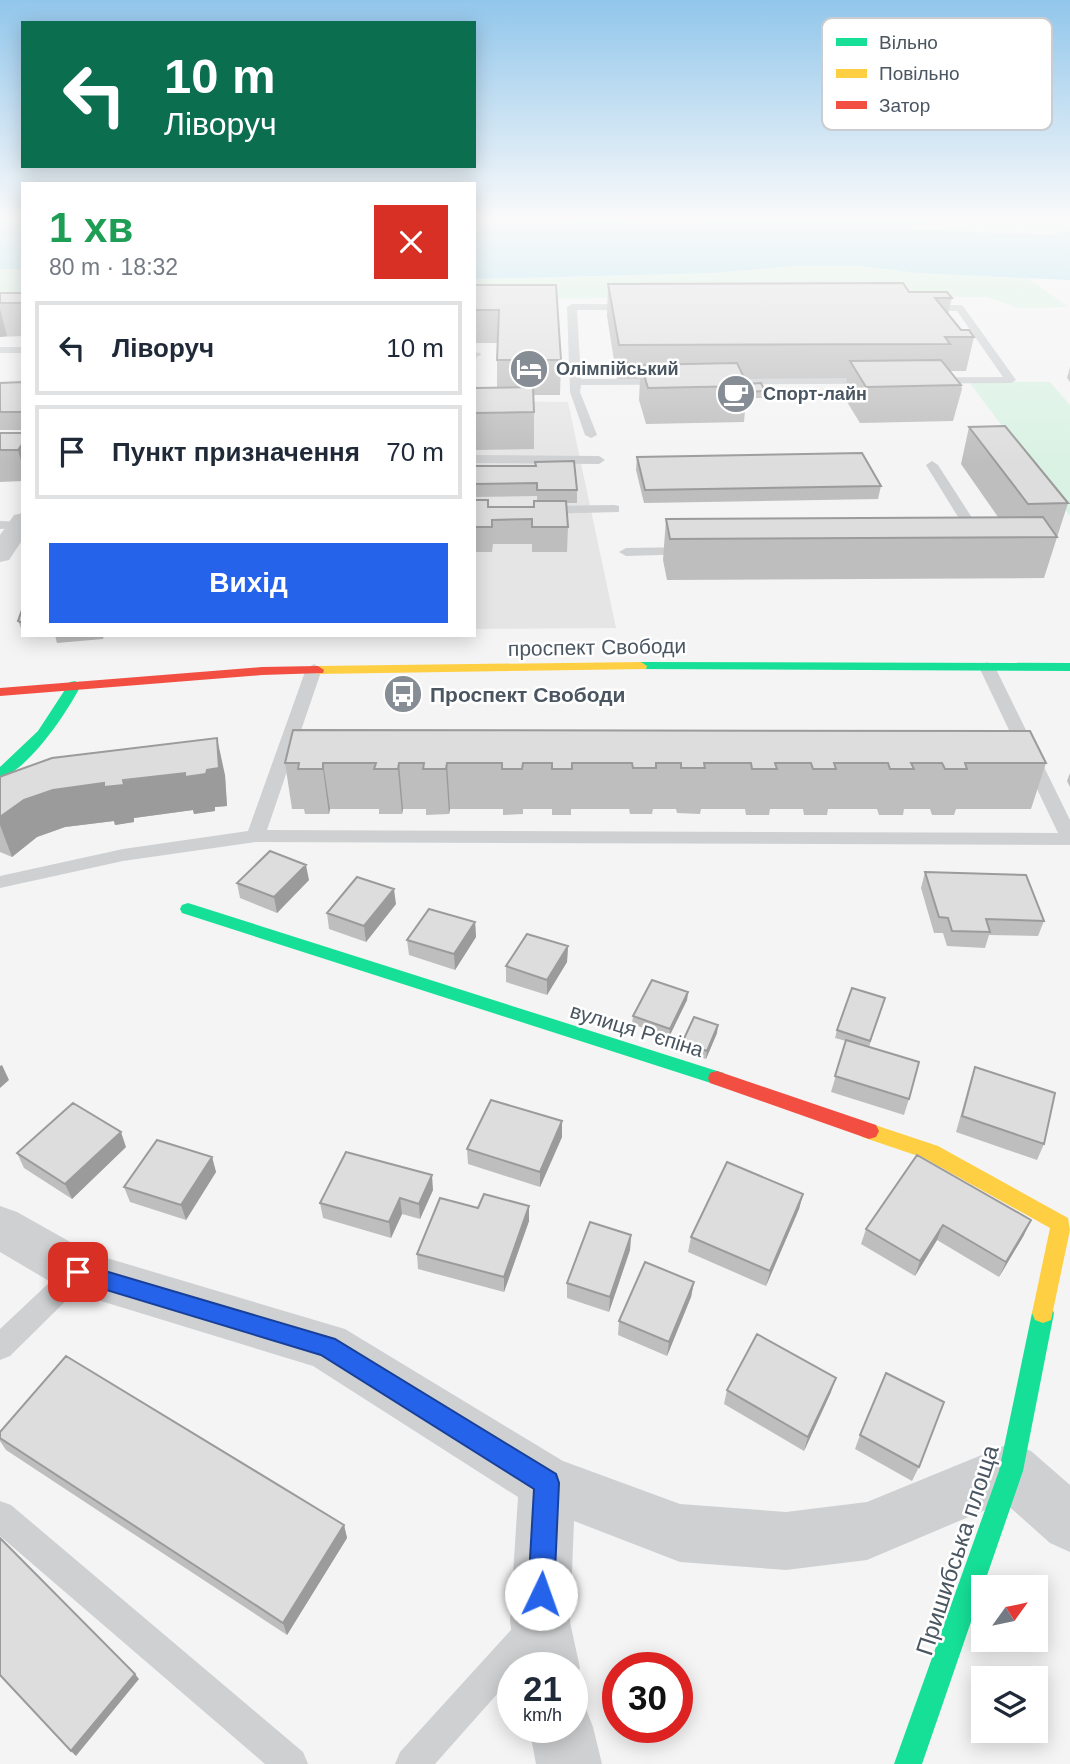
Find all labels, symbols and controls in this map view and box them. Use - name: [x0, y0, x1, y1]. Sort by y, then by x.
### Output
- legend: [822, 18, 1052, 130]
- text: Вільно: [879, 32, 938, 53]
- icon: left: [49, 49, 140, 140]
- text: 10 m: [164, 49, 276, 103]
- text: Повільно: [879, 63, 960, 84]
- text: Затор: [879, 95, 930, 116]
- text: Ліворуч: [164, 106, 277, 142]
- text: 1 хв: [49, 204, 133, 251]
- button: close: [374, 205, 448, 279]
- text: 80 m · 18:32: [49, 254, 178, 280]
- icon: left: [53, 329, 91, 367]
- text: Ліворуч: [112, 333, 214, 363]
- text: 10 m: [386, 333, 444, 363]
- hotel icon: Олімпійський: [508, 348, 550, 390]
- place label: Олімпійський: [556, 359, 679, 379]
- cafe icon: Спорт-лайн: [715, 373, 757, 415]
- place label: Спорт-лайн: [763, 384, 867, 404]
- icon: arrive: [53, 433, 91, 471]
- text: Пункт призначення: [112, 437, 360, 467]
- text: 70 m: [386, 437, 444, 467]
- button: Вихід: [49, 543, 448, 623]
- street label: проспект Свободи: [508, 634, 686, 660]
- bus stop icon: Проспект Свободи: [382, 673, 424, 715]
- place label: Проспект Свободи: [430, 683, 626, 706]
- street label: вулиця Рєпіна: [568, 999, 707, 1061]
- pin: [48, 1242, 108, 1302]
- icon: arrive: [59, 1253, 97, 1291]
- street label: Пришибська площа: [910, 1441, 1004, 1659]
- position arrow: [504, 1557, 578, 1631]
- north arrow: [971, 1575, 1048, 1652]
- map controls: [971, 1575, 1048, 1743]
- speed limit sign: 30: [602, 1652, 693, 1743]
- button: layers: [971, 1666, 1048, 1743]
- text: 21: [523, 1669, 562, 1708]
- text: km/h: [523, 1705, 562, 1725]

